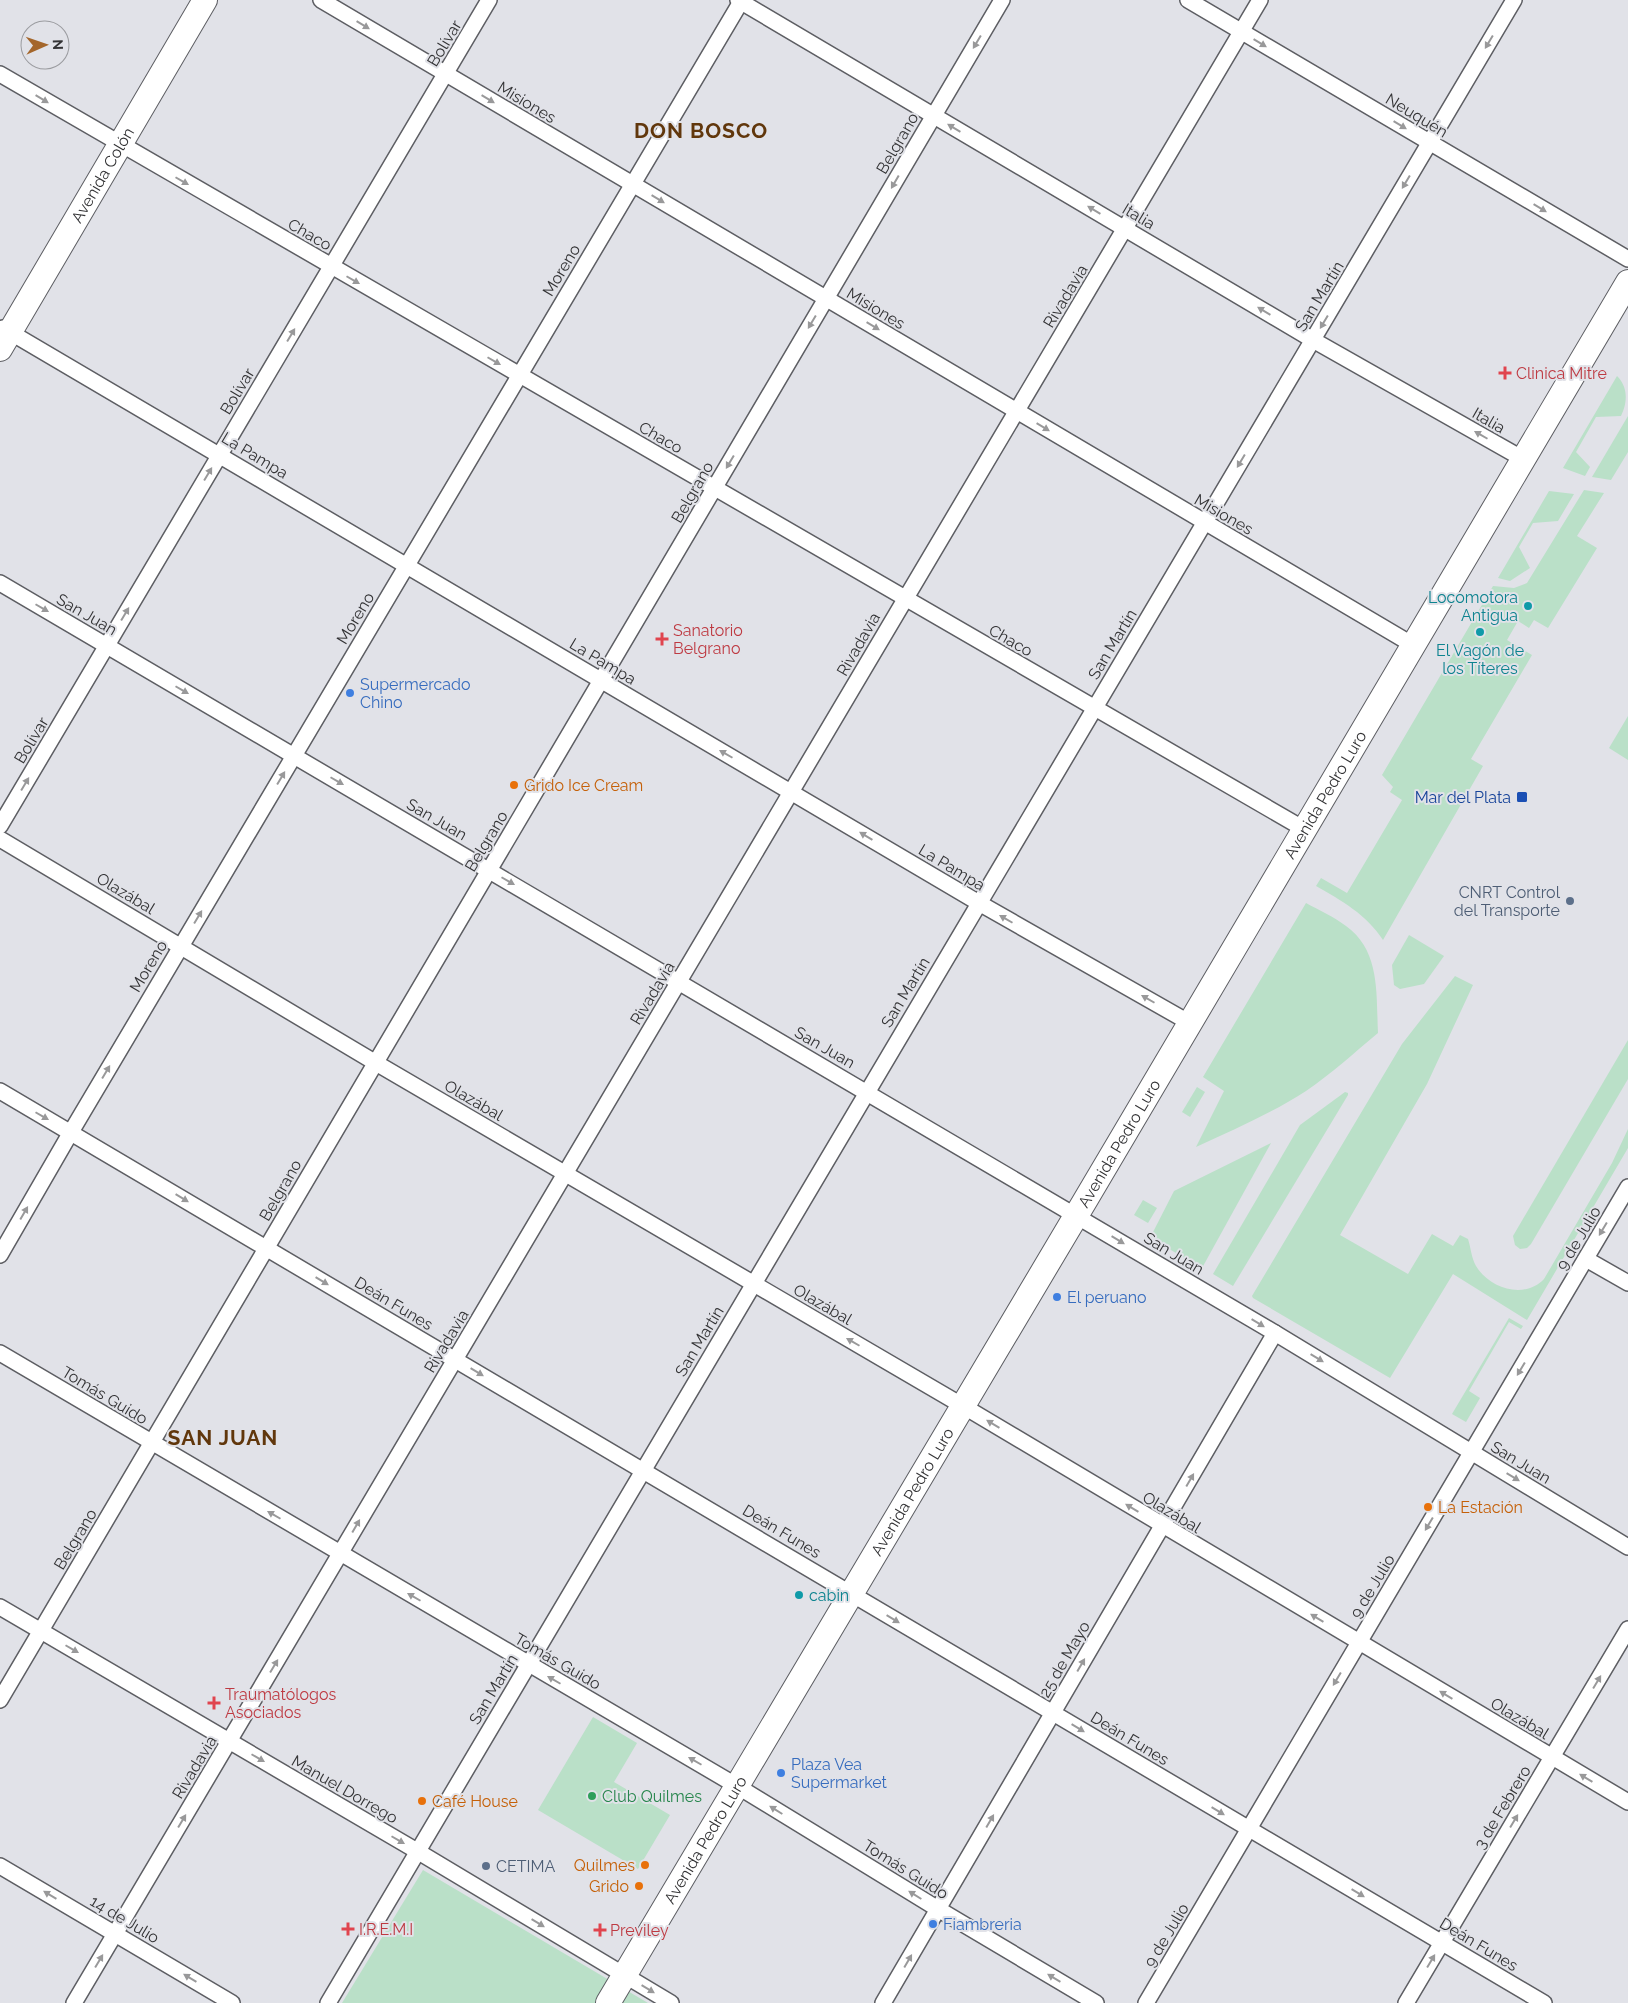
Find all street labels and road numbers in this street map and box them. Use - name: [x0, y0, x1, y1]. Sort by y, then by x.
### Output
- street label: Bolívar: [423, 16, 466, 70]
- street label: Misiones: [494, 78, 560, 127]
- street label: Neuquén: [1382, 89, 1451, 141]
- street label: Belgrano: [872, 109, 923, 177]
- street label: Avenida Colón: [67, 124, 138, 226]
- street label: Italia: [1119, 199, 1158, 233]
- street label: Chaco: [285, 214, 335, 254]
- street label: Moreno: [539, 241, 584, 300]
- street label: San Martín: [1291, 258, 1348, 335]
- street label: Rivadavia: [1039, 261, 1092, 331]
- street label: Misiones: [843, 284, 909, 333]
- street label: Bolívar: [216, 364, 259, 418]
- street label: Italia: [1469, 404, 1508, 437]
- street label: Chaco: [636, 417, 686, 457]
- street label: La Pampa: [218, 428, 291, 483]
- street label: Belgrano: [667, 458, 718, 526]
- street label: Misiones: [1191, 490, 1257, 539]
- street label: Moreno: [333, 589, 378, 648]
- street label: San Juan: [53, 590, 120, 639]
- street label: San Martín: [1084, 606, 1141, 683]
- street label: Rivadavia: [833, 609, 884, 679]
- street label: Chaco: [986, 620, 1036, 660]
- street label: La Pampa: [566, 634, 639, 689]
- street label: Bolívar: [10, 713, 53, 767]
- street label: Avenida Pedro Luro: [1280, 728, 1371, 862]
- street label: San Juan: [403, 795, 470, 844]
- street label: Belgrano: [461, 807, 512, 875]
- street label: La Pampa: [915, 840, 988, 895]
- street label: Olazábal: [93, 869, 159, 919]
- street label: Moreno: [126, 937, 171, 996]
- street label: San Martín: [877, 954, 934, 1031]
- street label: Rivadavia: [626, 958, 679, 1028]
- street label: San Juan: [791, 1023, 858, 1072]
- street label: Olazábal: [441, 1076, 507, 1125]
- street label: Avenida Pedro Luro: [1074, 1076, 1164, 1211]
- street label: Belgrano: [255, 1156, 306, 1224]
- street label: 9 de Julio: [1552, 1203, 1605, 1274]
- street label: San Juan: [1140, 1228, 1207, 1279]
- street label: Deán Funes: [351, 1273, 436, 1334]
- street label: Olazábal: [790, 1280, 856, 1329]
- street label: San Martín: [671, 1303, 728, 1380]
- street label: Rivadavia: [420, 1306, 473, 1376]
- street label: Tomás Guido: [58, 1362, 151, 1428]
- street label: Avenida Pedro Luro: [867, 1424, 958, 1559]
- street label: San Juan: [1487, 1437, 1554, 1488]
- street label: Olazábal: [1139, 1488, 1205, 1538]
- street label: Deán Funes: [739, 1501, 824, 1562]
- street label: Belgrano: [50, 1505, 101, 1573]
- street label: 9 de Julio: [1346, 1551, 1399, 1622]
- street label: 25 de Mayo: [1035, 1618, 1094, 1701]
- street label: Tomás Guido: [511, 1629, 604, 1694]
- street label: San Martín: [465, 1651, 522, 1728]
- street label: Olazábal: [1487, 1694, 1553, 1744]
- street label: Deán Funes: [1087, 1708, 1172, 1769]
- street label: Rivadavia: [168, 1732, 221, 1802]
- street label: Manuel Dorrego: [288, 1751, 401, 1828]
- street label: 3 de Febrero: [1470, 1762, 1535, 1852]
- street label: Avenida Pedro Luro: [660, 1773, 751, 1907]
- street label: Tomás Guido: [860, 1836, 952, 1903]
- street label: 14 de Julio: [87, 1891, 163, 1947]
- street label: 9 de Julio: [1140, 1900, 1193, 1971]
- street label: Deán Funes: [1436, 1914, 1521, 1975]

